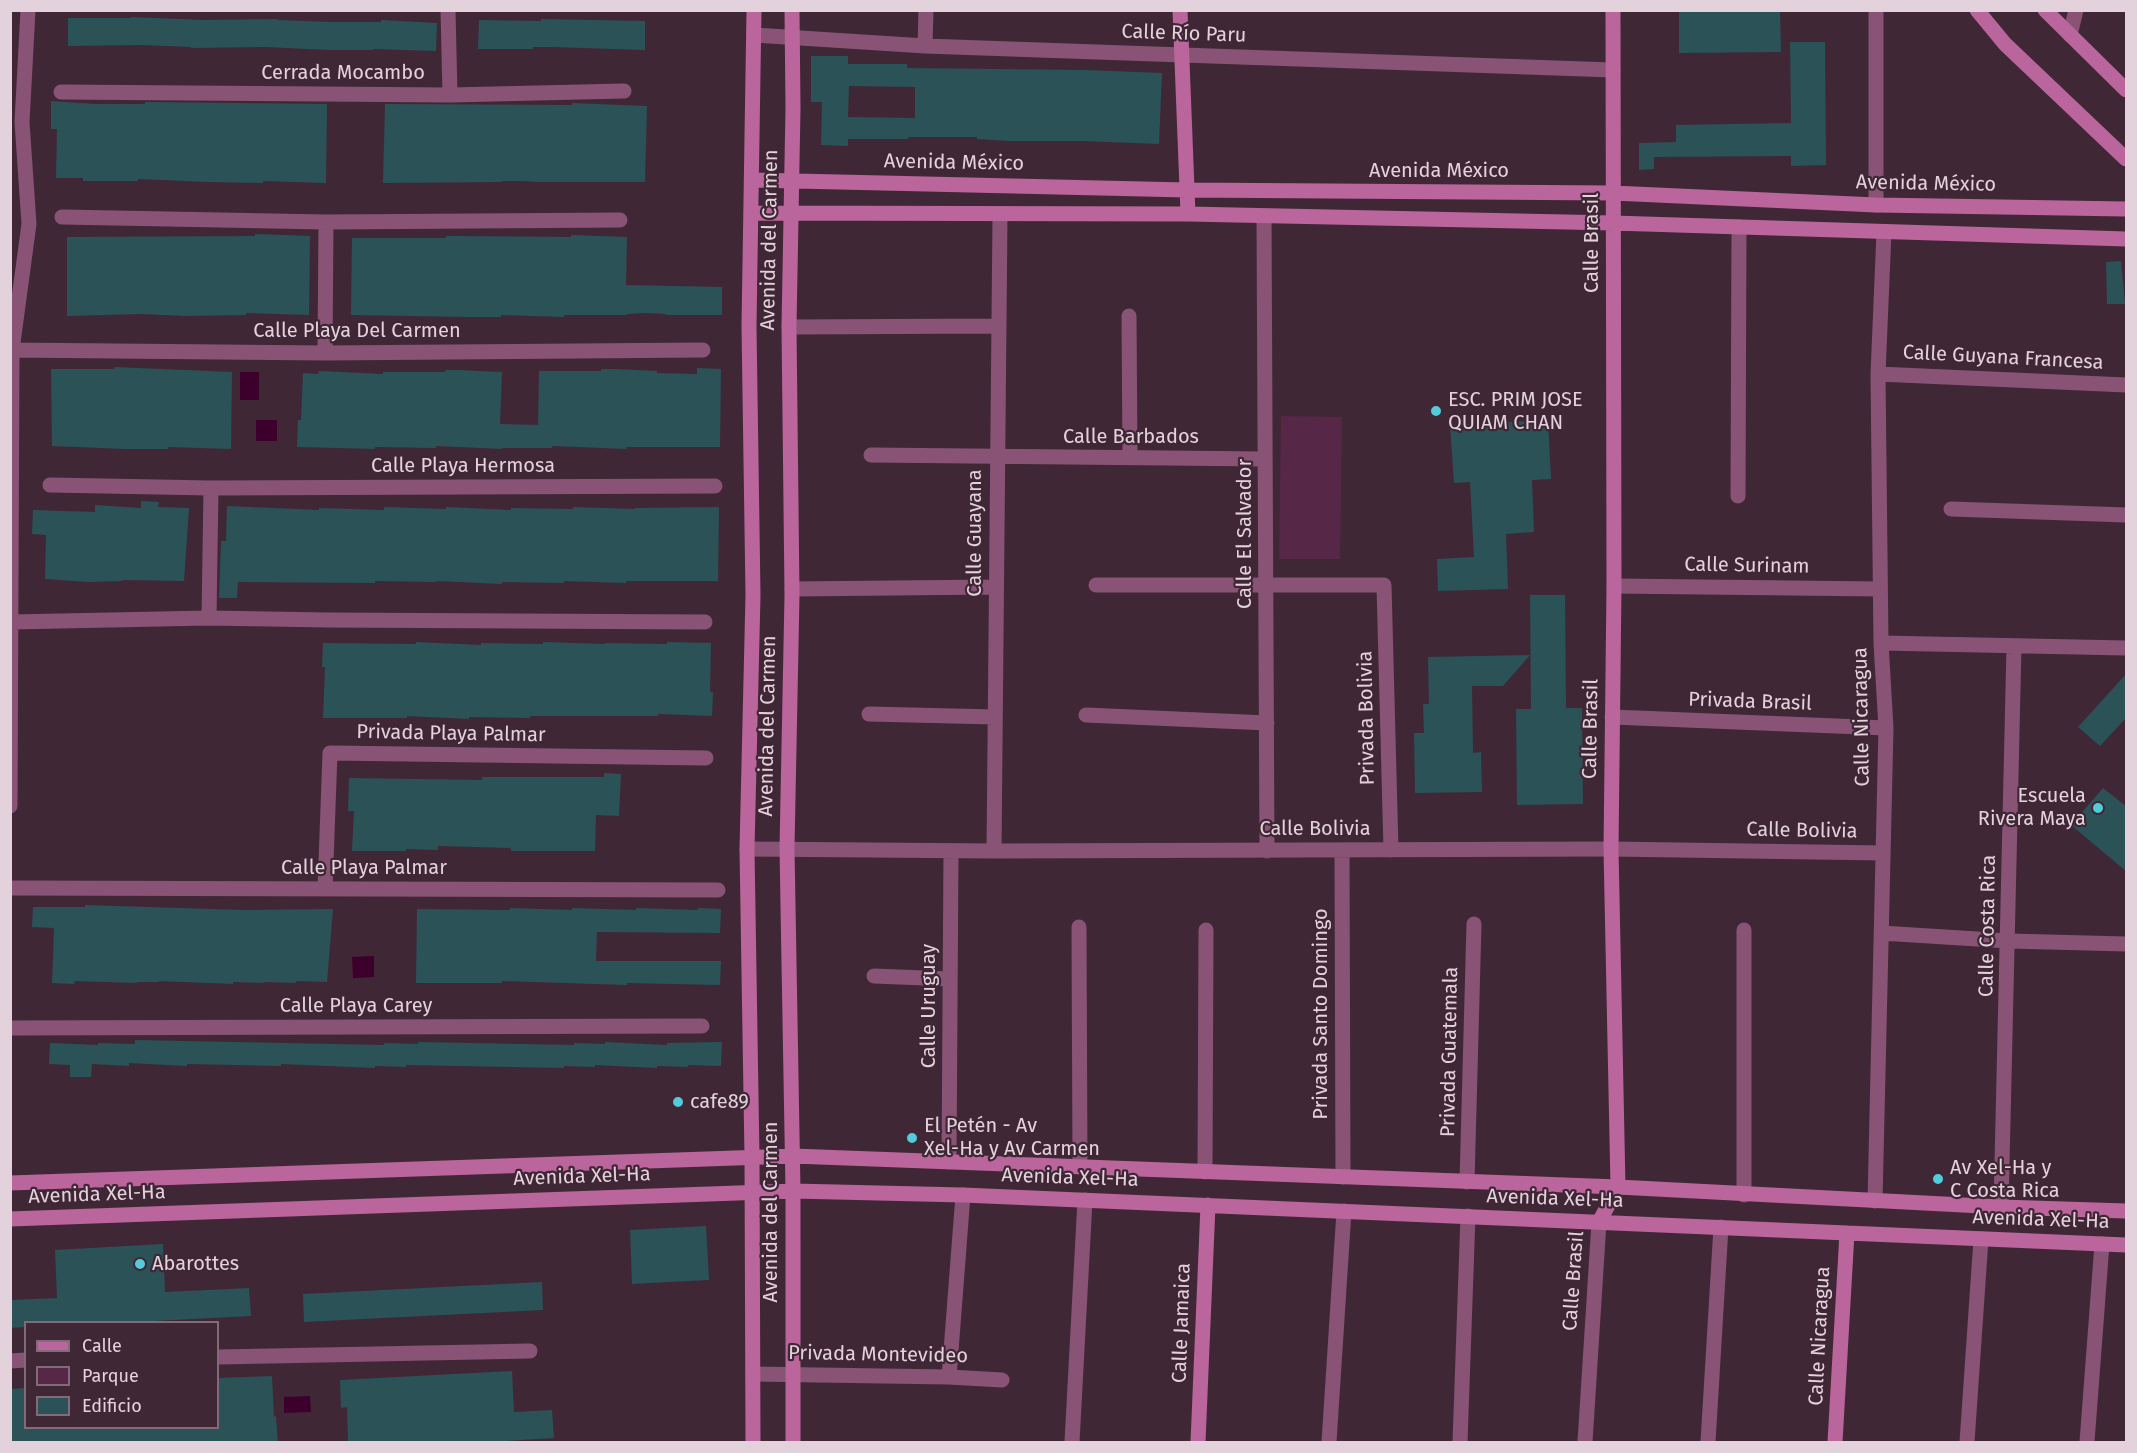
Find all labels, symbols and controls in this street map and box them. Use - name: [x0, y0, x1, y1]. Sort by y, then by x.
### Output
- street label: Calle Río Paru: [1121, 20, 1247, 48]
- street label: Cerrada Mocambo: [261, 61, 425, 85]
- street label: Avenida del Carmen: [756, 149, 784, 331]
- street label: Avenida México: [884, 150, 1024, 176]
- street label: Avenida México: [1369, 159, 1509, 183]
- street label: Avenida México: [1856, 171, 1996, 197]
- street label: Calle Brasil: [1580, 193, 1604, 293]
- street label: Calle Playa Del Carmen: [253, 319, 461, 343]
- street label: Calle Guyana Francesa: [1902, 341, 2104, 375]
- place label: ESC. PRIM JOSE QUIAM CHAN: [1448, 388, 1583, 435]
- marker: ESC. PRIM JOSE QUIAM CHAN: [1429, 404, 1443, 418]
- street label: Calle Barbados: [1063, 425, 1199, 449]
- street label: Calle Playa Hermosa: [371, 454, 555, 478]
- street label: Calle El Salvador: [1233, 459, 1257, 609]
- street label: Calle Guayana: [963, 469, 987, 597]
- street label: Calle Surinam: [1684, 553, 1810, 579]
- street label: Avenida del Carmen: [754, 635, 782, 817]
- street label: Calle Nicaragua: [1849, 647, 1875, 787]
- street label: Privada Bolivia: [1354, 650, 1380, 786]
- street label: Calle Brasil: [1578, 679, 1604, 779]
- street label: Privada Brasil: [1688, 688, 1812, 716]
- street label: Privada Playa Palmar: [356, 720, 546, 748]
- place label: Escuela Rivera Maya: [1978, 784, 2086, 831]
- marker: Escuela Rivera Maya: [2091, 801, 2105, 815]
- street label: Calle Bolivia: [1259, 817, 1371, 841]
- street label: Calle Bolivia: [1746, 818, 1858, 844]
- street label: Calle Costa Rica: [1975, 855, 2001, 997]
- street label: Calle Playa Palmar: [281, 856, 447, 880]
- street label: Privada Santo Domingo: [1309, 908, 1333, 1120]
- street label: Calle Uruguay: [917, 944, 941, 1068]
- street label: Privada Guatemala: [1437, 967, 1463, 1137]
- street label: Calle Playa Carey: [280, 994, 432, 1018]
- place label: cafe89: [690, 1090, 749, 1114]
- marker: cafe89: [671, 1095, 685, 1109]
- place label: El Petén - Av Xel-Ha y Av Carmen: [924, 1114, 1100, 1161]
- street label: Avenida del Carmen: [759, 1122, 783, 1302]
- marker: El Petén - Av Xel-Ha y Av Carmen: [905, 1131, 919, 1145]
- place label: Av Xel-Ha y C Costa Rica: [1950, 1156, 2060, 1203]
- street label: Avenida Xel-Ha: [513, 1163, 651, 1191]
- street label: Avenida Xel-Ha: [1001, 1164, 1139, 1192]
- marker: Av Xel-Ha y C Costa Rica: [1931, 1172, 1945, 1186]
- street label: Avenida Xel-Ha: [28, 1181, 166, 1209]
- street label: Avenida Xel-Ha: [1486, 1185, 1624, 1213]
- street label: Avenida Xel-Ha: [1972, 1206, 2110, 1234]
- street label: Calle Brasil: [1559, 1230, 1589, 1332]
- place label: Abarottes: [152, 1252, 239, 1276]
- marker: Abarottes: [133, 1257, 147, 1271]
- street label: Calle Jamaica: [1168, 1262, 1196, 1384]
- street label: Calle Nicaragua: [1804, 1266, 1836, 1406]
- legend: [24, 1321, 219, 1429]
- text: Calle: [82, 1335, 122, 1357]
- street label: Privada Montevideo: [788, 1341, 968, 1369]
- text: Parque: [82, 1365, 139, 1387]
- text: Edificio: [82, 1395, 142, 1417]

